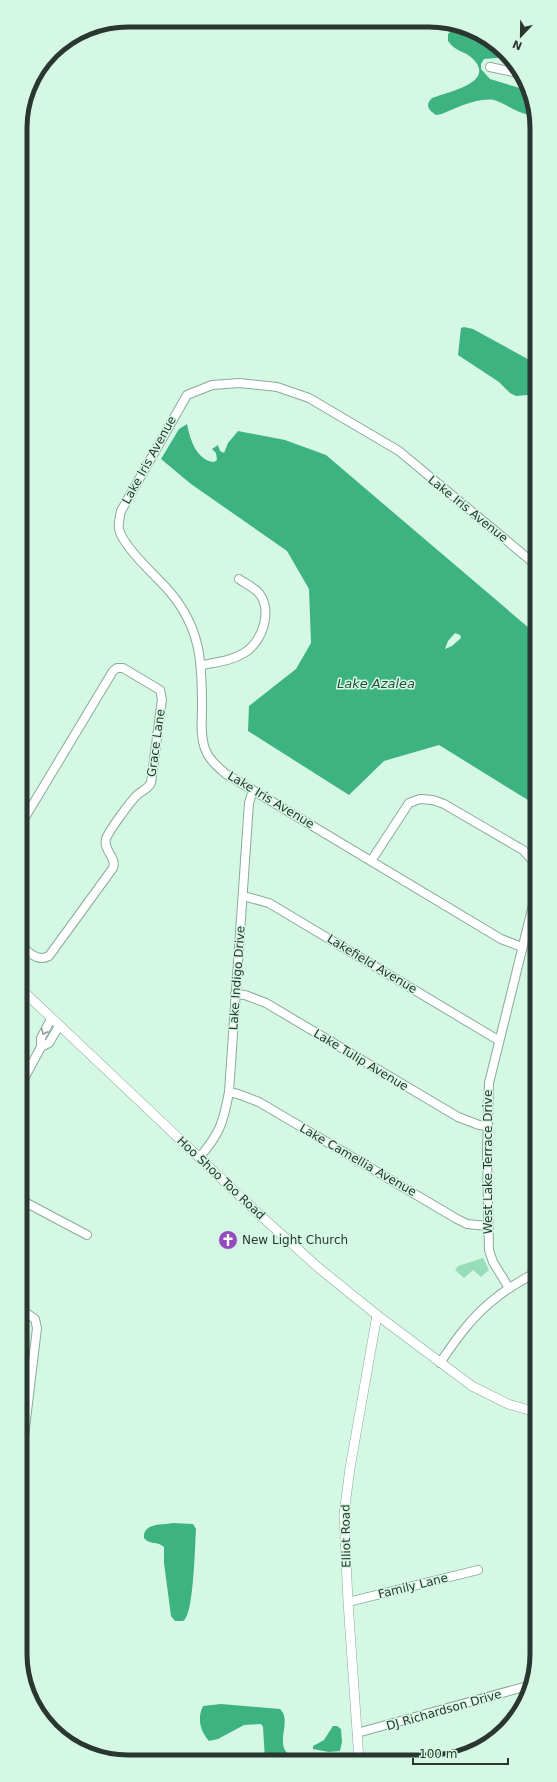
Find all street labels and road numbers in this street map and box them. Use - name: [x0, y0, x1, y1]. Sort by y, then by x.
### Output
- street label: Lake Iris Avenue: [119, 414, 179, 506]
- street label: Lake Iris Avenue: [425, 473, 511, 545]
- street label: Grace Lane: [144, 708, 168, 778]
- street label: Lake Iris Avenue: [225, 769, 317, 831]
- street label: Lake Indigo Drive: [226, 925, 248, 1031]
- street label: Lakefield Avenue: [325, 932, 419, 996]
- street label: Lake Tulip Avenue: [311, 1026, 411, 1094]
- street label: West Lake Terrace Drive: [481, 1090, 495, 1234]
- street label: Lake Camellia Avenue: [297, 1121, 419, 1199]
- street label: Hoo Shoo Too Road: [174, 1134, 268, 1222]
- street label: Elliot Road: [338, 1504, 354, 1568]
- street label: Family Lane: [377, 1571, 449, 1601]
- street label: DJ Richardson Drive: [385, 1687, 503, 1733]

